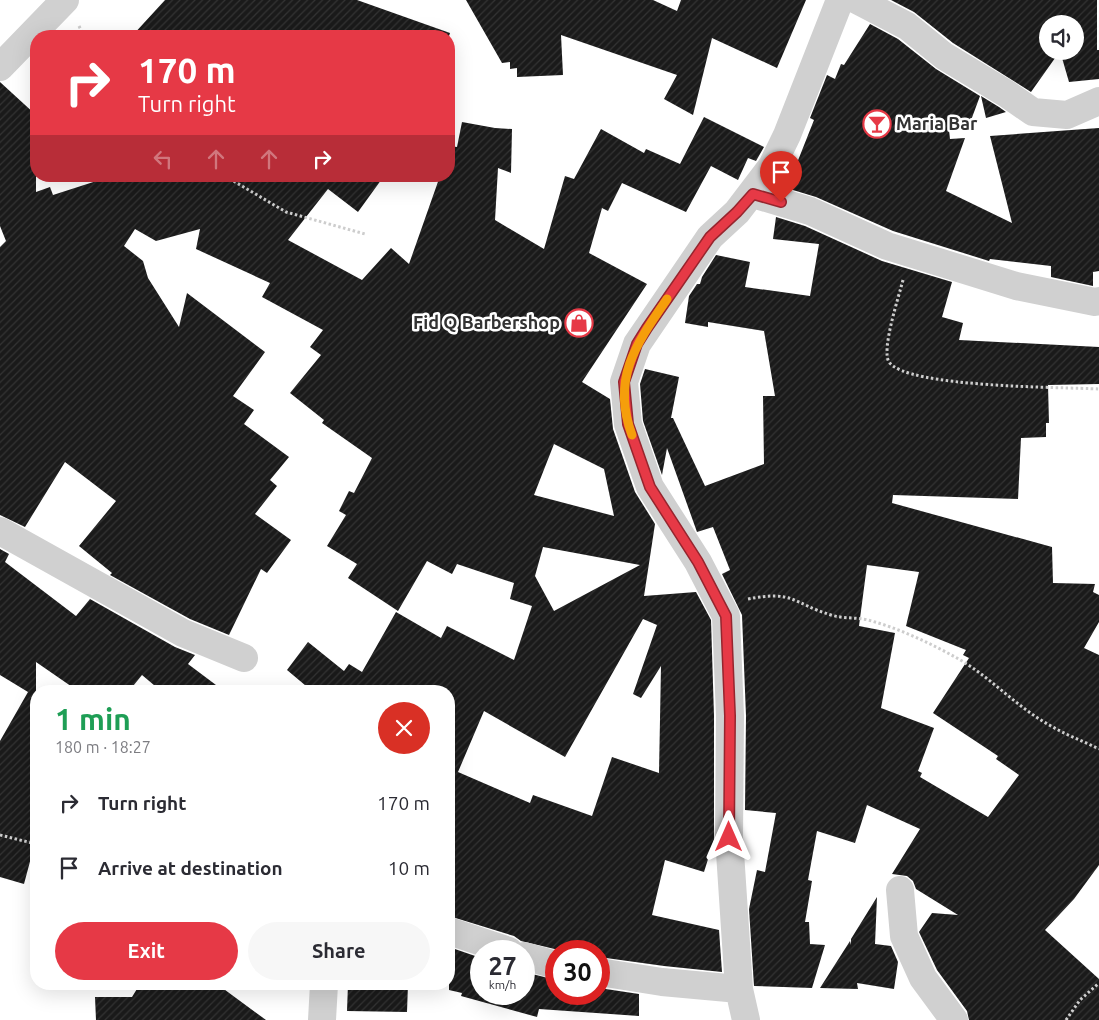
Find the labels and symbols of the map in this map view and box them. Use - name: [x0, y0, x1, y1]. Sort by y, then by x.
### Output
- bar icon: Maria Bar: [862, 109, 892, 139]
- place label: Maria Bar: [896, 113, 978, 133]
- pin: [760, 151, 802, 202]
- shop icon: Fid Q Barbershop: [564, 308, 594, 338]
- place label: Fid Q Barbershop: [413, 312, 560, 332]
- position arrow: [702, 810, 754, 862]
- speed limit sign: 30: [545, 940, 610, 1005]

